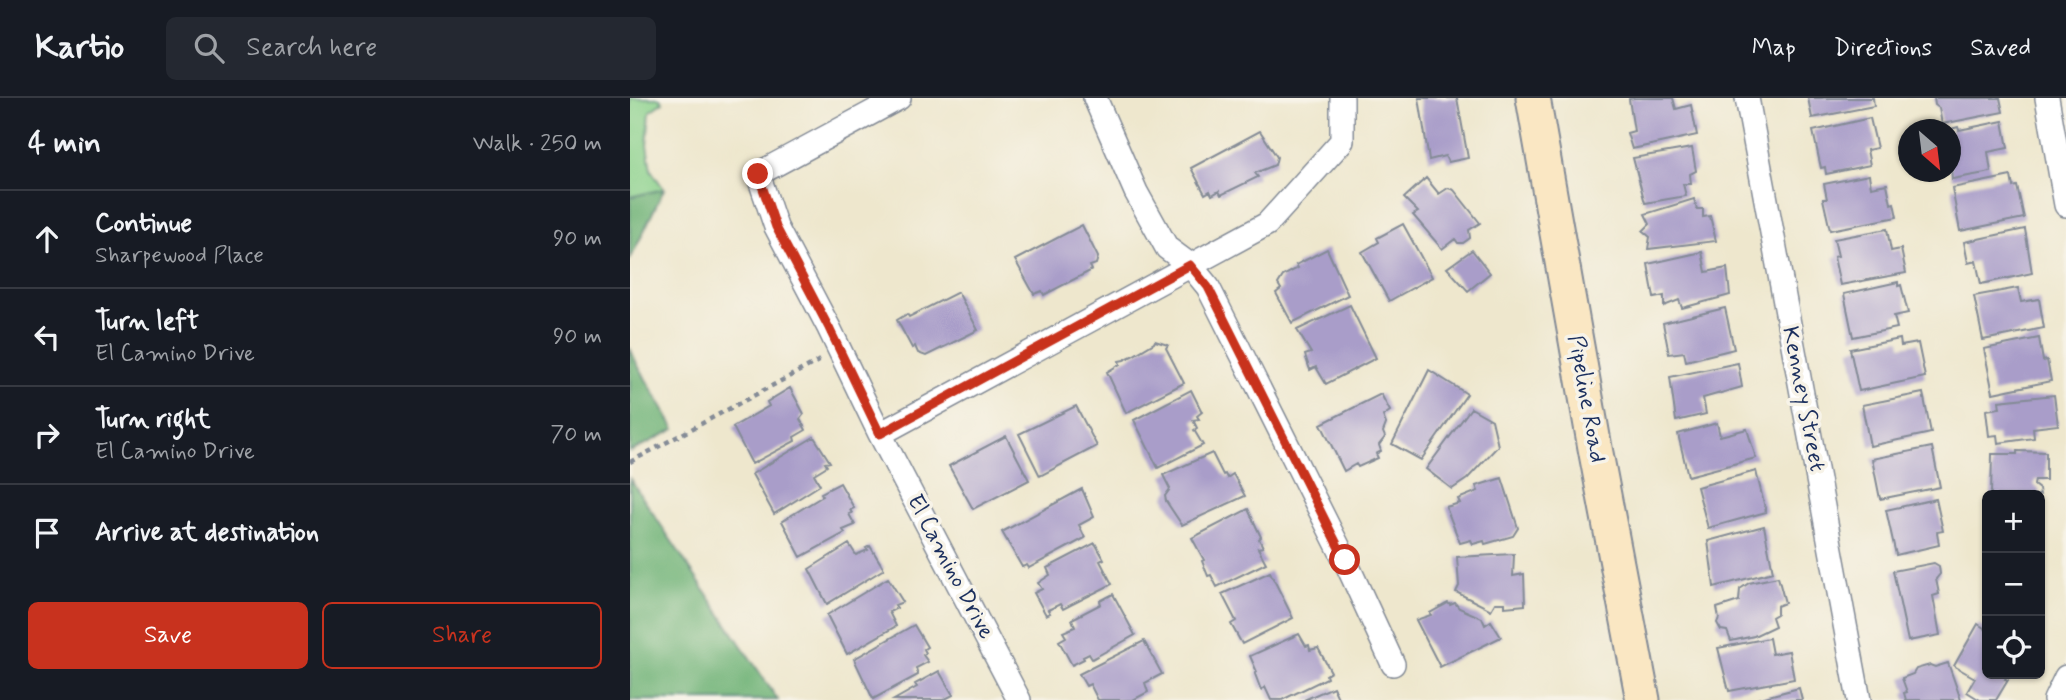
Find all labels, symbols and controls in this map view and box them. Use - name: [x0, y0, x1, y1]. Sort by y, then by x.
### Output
- search box: [166, 17, 656, 80]
- text: Kartio: [35, 26, 124, 70]
- icon: search: [190, 29, 228, 67]
- text: Search here: [246, 31, 377, 65]
- text: Map: [1752, 33, 1796, 64]
- text: Directions: [1834, 33, 1932, 64]
- text: Saved: [1970, 33, 2031, 64]
- north arrow: [1898, 119, 1961, 182]
- text: 4 min: [28, 124, 101, 163]
- text: Walk · 250 m: [473, 129, 602, 159]
- route end: [742, 158, 773, 189]
- text: Continue: [95, 207, 192, 241]
- icon: ahead: [28, 220, 66, 258]
- text: 90 m: [553, 224, 602, 254]
- text: Sharpewood Place: [95, 241, 264, 271]
- text: Turn left: [95, 305, 199, 339]
- icon: left: [28, 318, 66, 356]
- text: 90 m: [553, 322, 602, 352]
- street label: Kenney Street: [1774, 324, 1832, 474]
- street label: Pipeline Road: [1560, 333, 1612, 465]
- text: El Camino Drive: [95, 339, 255, 369]
- text: Turn right: [95, 403, 211, 437]
- icon: right: [28, 416, 66, 454]
- text: 70 m: [550, 420, 602, 450]
- text: El Camino Drive: [95, 437, 255, 467]
- street label: El Camino Drive: [899, 489, 1001, 645]
- map controls: [1982, 490, 2045, 679]
- button: +: [1982, 490, 2045, 553]
- icon: arrive: [28, 514, 66, 552]
- text: Arrive at destination: [95, 516, 319, 550]
- route start: [1329, 544, 1360, 575]
- button: −: [1982, 553, 2045, 616]
- button: Save: [28, 602, 308, 669]
- button: Share: [322, 602, 602, 669]
- button: locate: [1982, 616, 2045, 679]

